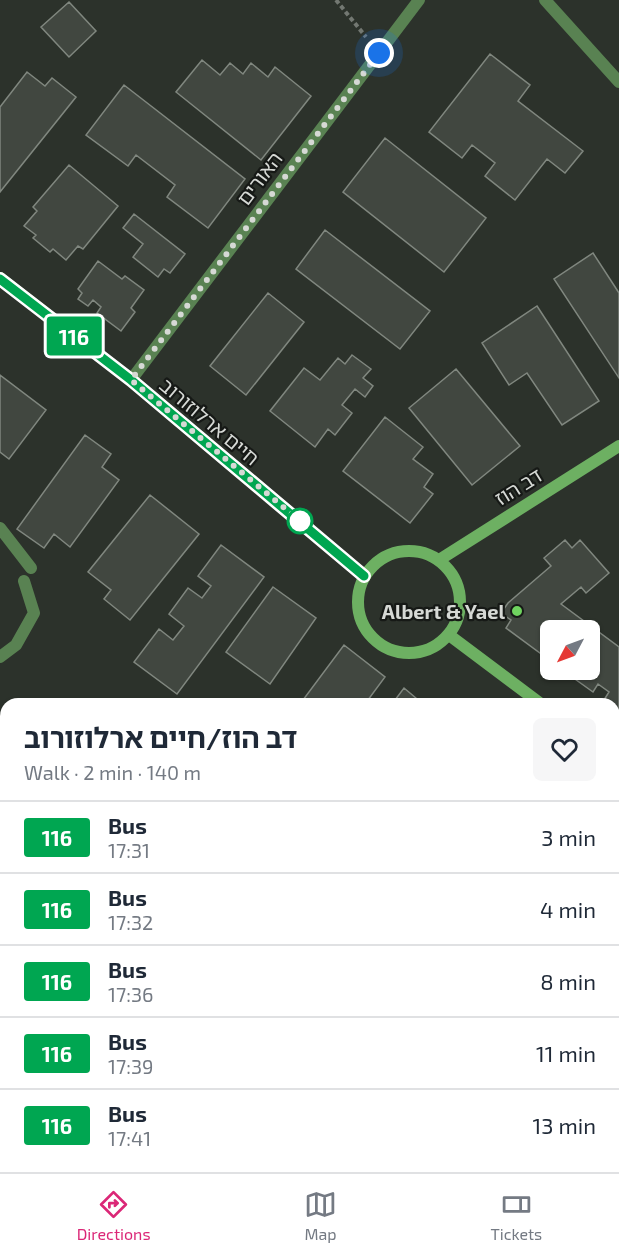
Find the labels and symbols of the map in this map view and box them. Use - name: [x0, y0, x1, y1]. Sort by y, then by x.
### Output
- your location: [364, 38, 394, 68]
- street label: האורים: [231, 147, 287, 209]
- line badge: 116: [40, 316, 109, 356]
- street label: חיים ארלוזורוב: [155, 372, 265, 470]
- street label: דב הוז: [490, 462, 546, 510]
- unlabelled marker: [287, 508, 313, 534]
- place label: Albert & Yael: [382, 599, 505, 623]
- marker: Albert & Yael: [510, 604, 524, 618]
- north arrow: [540, 620, 600, 680]

